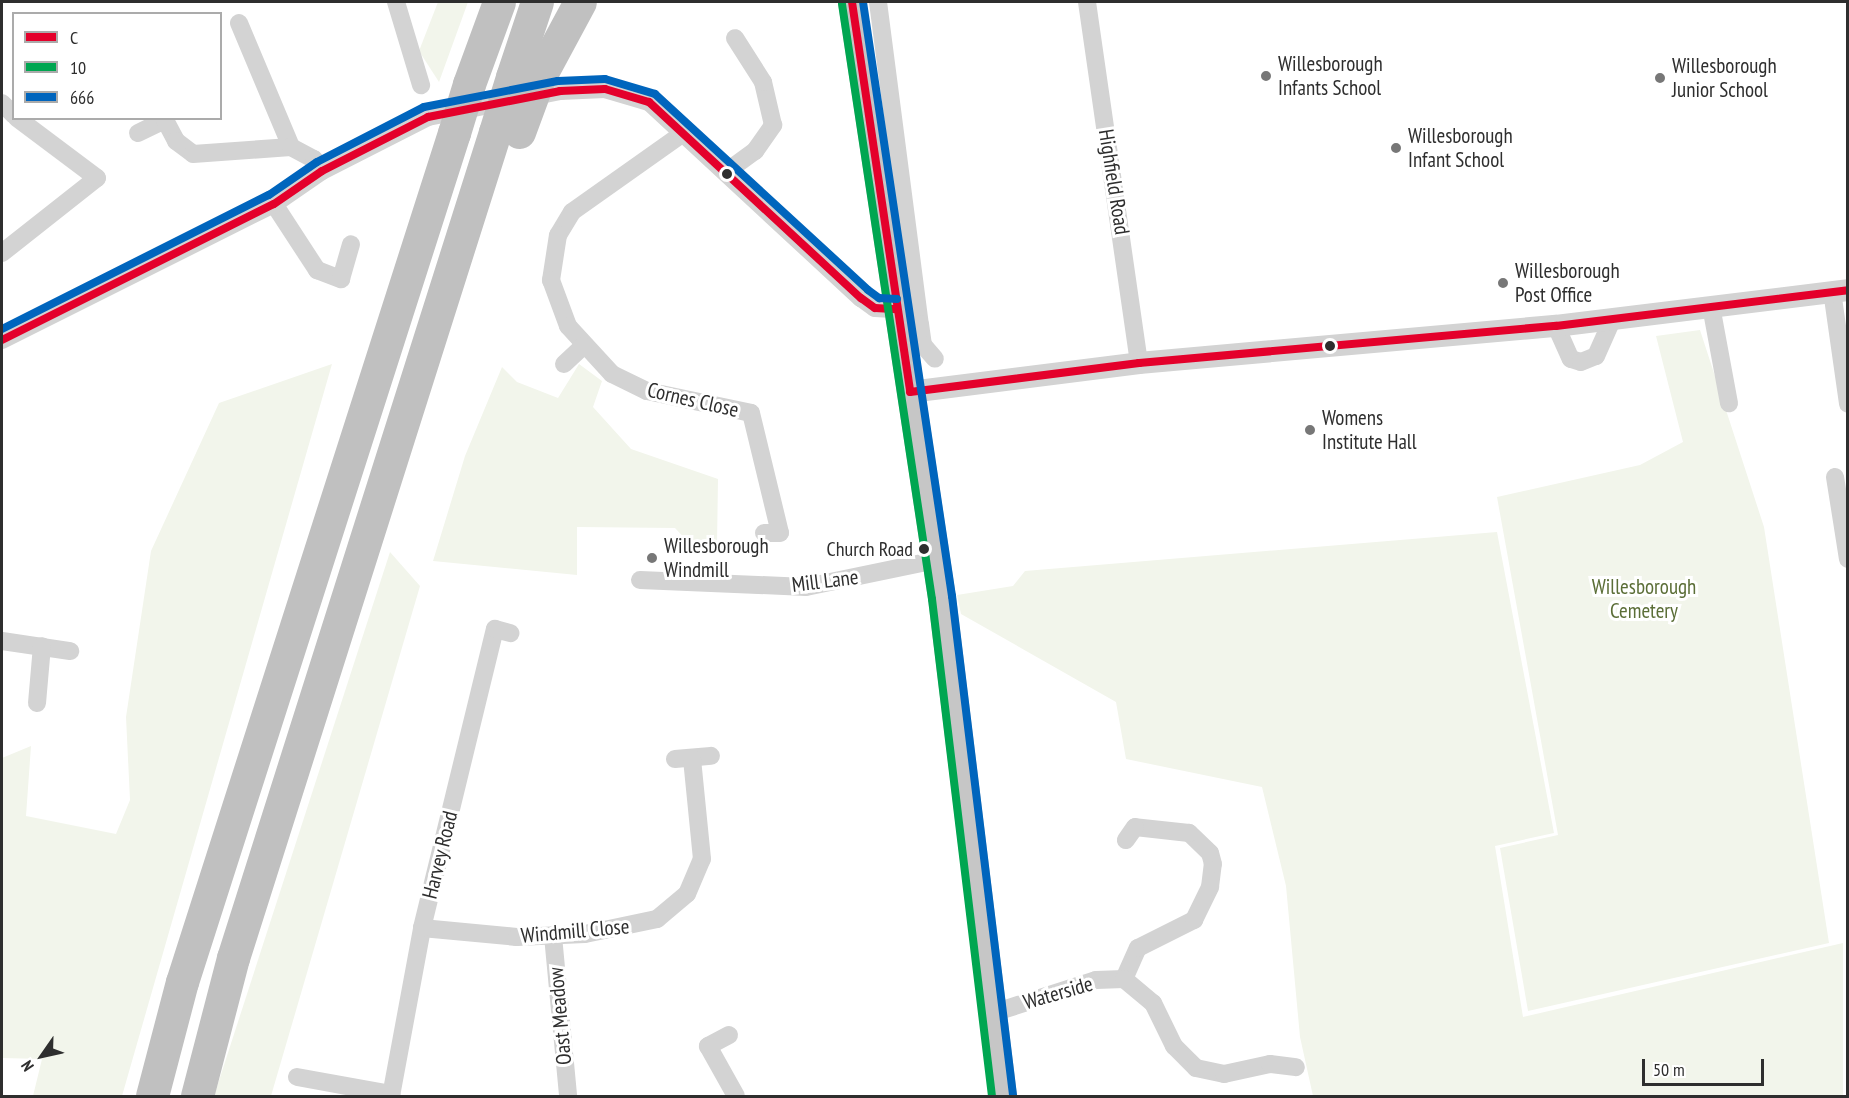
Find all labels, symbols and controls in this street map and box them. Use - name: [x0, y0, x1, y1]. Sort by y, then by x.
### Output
- legend: [12, 12, 222, 120]
- text: C: [70, 26, 78, 49]
- place label: Willesborough Infants School: [1278, 51, 1383, 101]
- place label: Willesborough Junior School: [1672, 53, 1777, 103]
- text: 10: [70, 56, 86, 79]
- marker: Willesborough Infants School: [1259, 69, 1273, 83]
- marker: Willesborough Junior School: [1653, 71, 1667, 85]
- text: 666: [70, 86, 94, 109]
- place label: Willesborough Infant School: [1408, 123, 1513, 173]
- street label: Highfield Road: [1093, 128, 1135, 236]
- marker: Willesborough Infant School: [1389, 141, 1403, 155]
- unlabelled marker: [721, 168, 733, 180]
- place label: Willesborough Post Office: [1515, 258, 1620, 308]
- marker: Willesborough Post Office: [1496, 276, 1510, 290]
- unlabelled marker: [1324, 340, 1336, 352]
- street label: Cornes Close: [645, 377, 741, 423]
- place label: Womens Institute Hall: [1322, 405, 1417, 455]
- marker: Womens Institute Hall: [1303, 423, 1317, 437]
- place label: Willesborough Windmill: [664, 533, 769, 583]
- place label: Church Road: [827, 537, 913, 561]
- marker: Church Road: [918, 543, 930, 555]
- marker: Willesborough Windmill: [645, 551, 659, 565]
- street label: Mill Lane: [790, 564, 860, 598]
- park label: Willesborough Cemetery: [1592, 574, 1696, 624]
- street label: Harvey Road: [417, 808, 463, 902]
- street label: Windmill Close: [520, 914, 630, 948]
- street label: Oast Meadow: [543, 966, 577, 1066]
- street label: Waterside: [1020, 971, 1096, 1015]
- north arrow: [12, 1026, 72, 1086]
- scale bar: [1645, 1047, 1766, 1085]
- text: N: [16, 1057, 38, 1075]
- text: 50 m: [1653, 1058, 1685, 1081]

